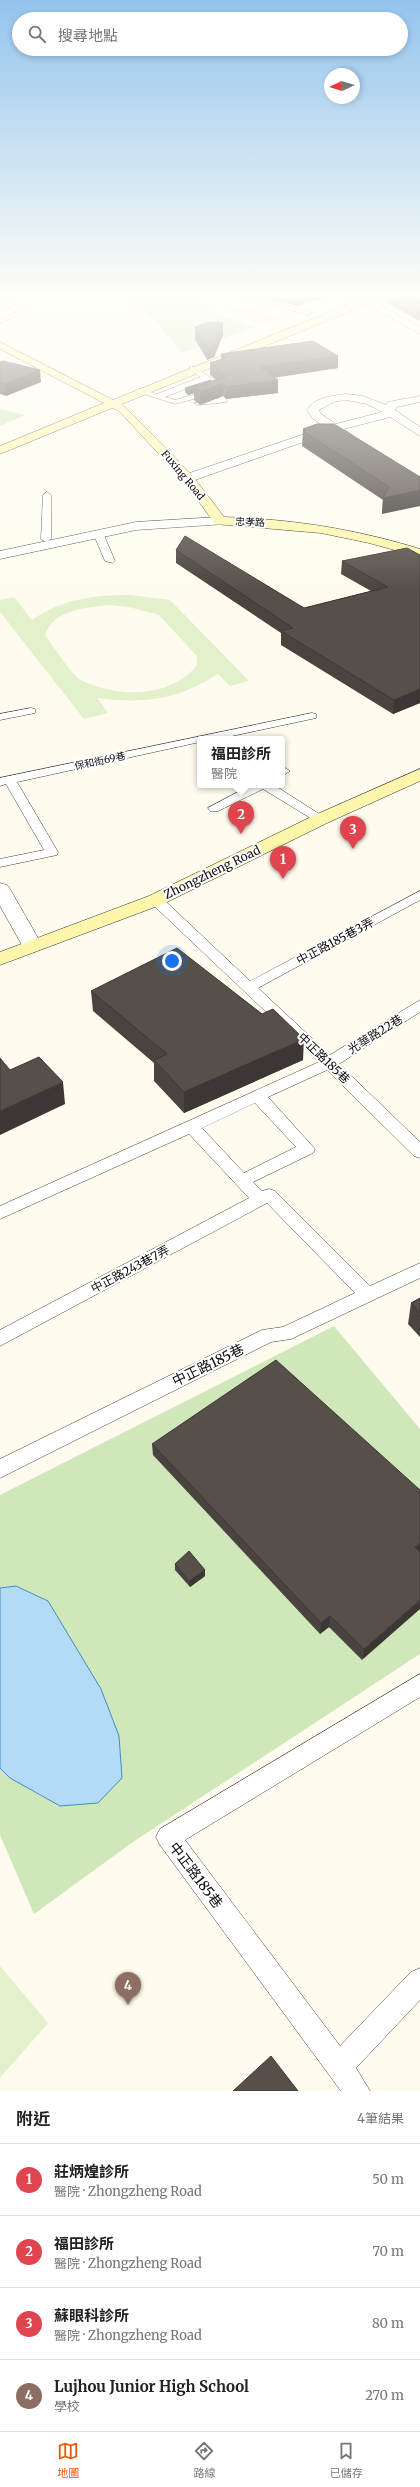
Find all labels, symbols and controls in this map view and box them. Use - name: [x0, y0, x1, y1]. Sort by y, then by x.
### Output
- search box: [12, 12, 408, 56]
- icon: search: [26, 23, 48, 45]
- text: 搜尋地點: [58, 26, 118, 45]
- north arrow: [324, 68, 360, 104]
- street label: Fuxing Road: [159, 448, 207, 502]
- street label: 忠孝路: [235, 515, 265, 529]
- popup: [197, 736, 285, 788]
- text: 福田診所: [211, 744, 271, 763]
- street label: 保和街69巷: [73, 749, 127, 773]
- text: 醫院: [211, 765, 237, 782]
- pin: 2: [228, 801, 254, 834]
- pin: 3: [340, 816, 366, 849]
- street label: Zhongzheng Road: [161, 842, 263, 902]
- pin: 1: [270, 846, 296, 879]
- street label: 中正路185巷3弄: [294, 914, 376, 968]
- your location: [162, 951, 182, 971]
- street label: 光華路22巷: [345, 1011, 405, 1057]
- street label: 中正路185巷: [295, 1029, 353, 1087]
- street label: 中正路243巷7弄: [88, 1242, 172, 1296]
- street label: 中正路185巷: [169, 1340, 247, 1390]
- street label: 中正路185巷: [165, 1838, 227, 1912]
- pin: 4: [115, 1972, 141, 2005]
- text: 附近: [16, 2108, 50, 2130]
- text: 4筆結果: [357, 2110, 404, 2127]
- text: 莊炳煌診所: [54, 2162, 129, 2181]
- text: 1: [26, 2171, 32, 2188]
- text: 50 m: [372, 2171, 404, 2188]
- text: 醫院 · Zhongzheng Road: [54, 2183, 202, 2200]
- text: 福田診所: [54, 2234, 114, 2253]
- text: 2: [25, 2243, 33, 2260]
- text: 70 m: [373, 2243, 404, 2260]
- text: 醫院 · Zhongzheng Road: [54, 2255, 202, 2272]
- text: 蘇眼科診所: [54, 2306, 129, 2325]
- text: 3: [25, 2315, 33, 2332]
- text: 80 m: [372, 2315, 404, 2332]
- text: 醫院 · Zhongzheng Road: [54, 2327, 202, 2344]
- text: Lujhou Junior High School: [54, 2377, 249, 2396]
- text: 4: [25, 2387, 33, 2404]
- text: 270 m: [365, 2387, 404, 2404]
- text: 學校: [54, 2398, 80, 2415]
- tab: 地圖: [57, 2440, 79, 2480]
- tab: 路線: [193, 2440, 215, 2480]
- tab: 已儲存: [330, 2440, 363, 2480]

